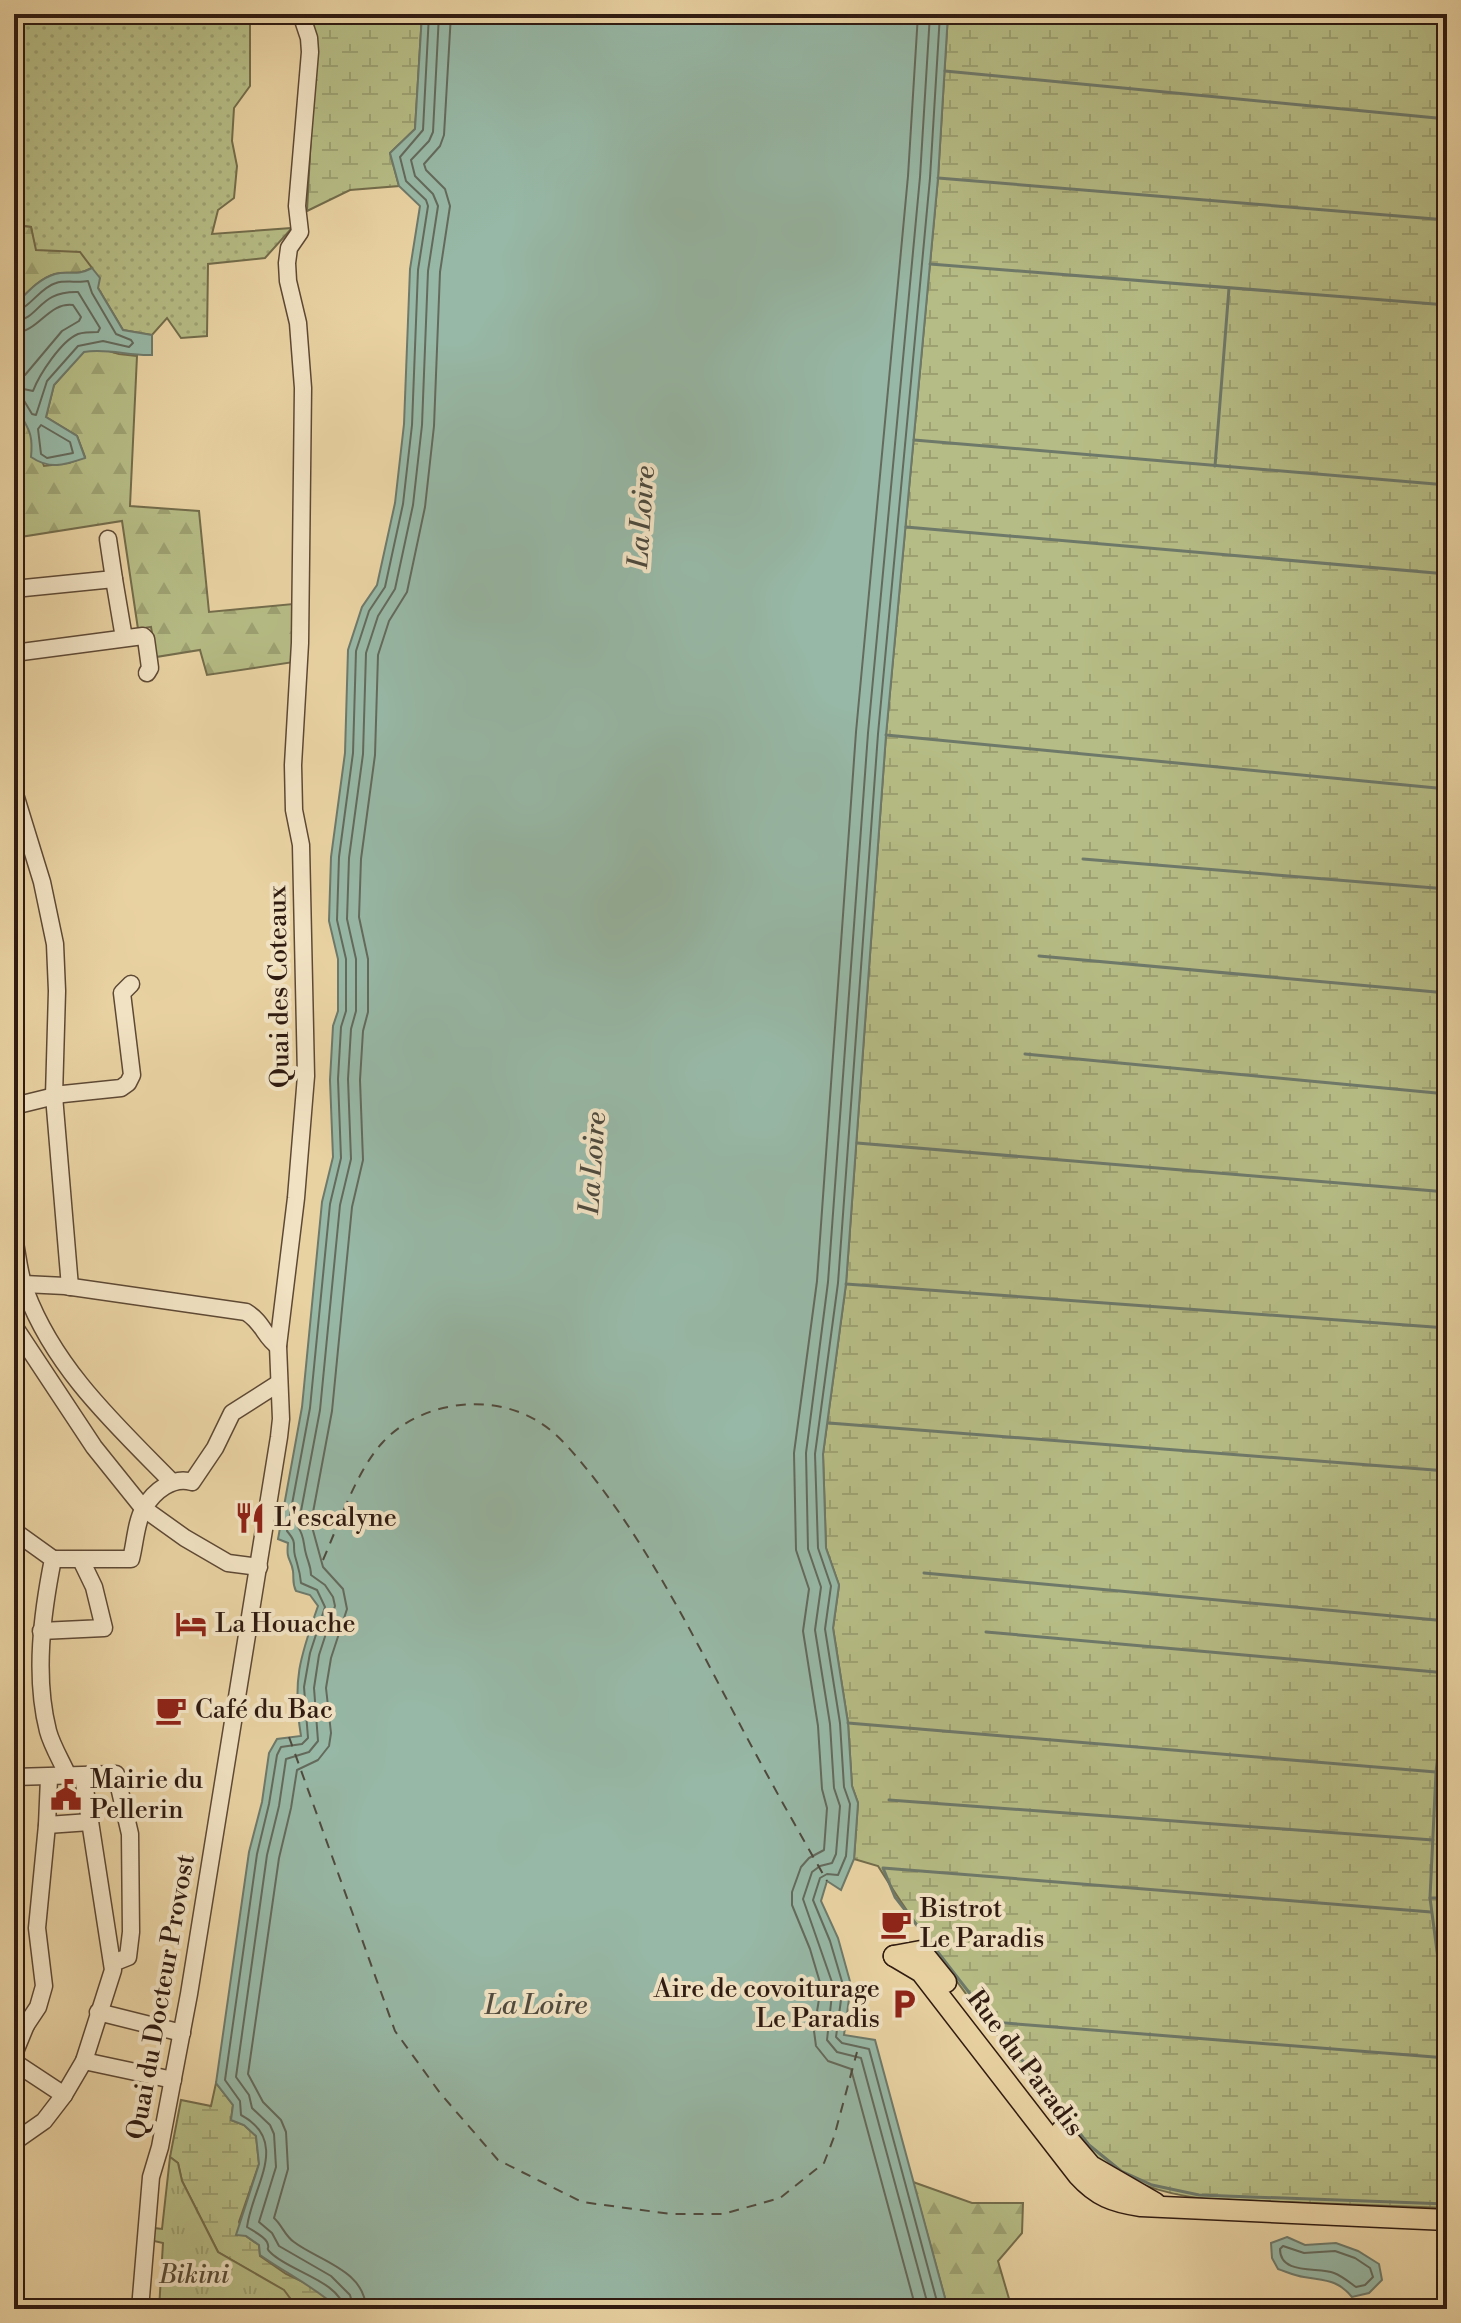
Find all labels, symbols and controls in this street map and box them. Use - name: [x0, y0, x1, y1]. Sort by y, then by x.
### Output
- water label: La Loire: [621, 465, 663, 570]
- street label: Quai des Coteaux: [261, 885, 297, 1088]
- water label: La Loire: [572, 1111, 614, 1216]
- restaurant icon: L'escalyne: [233, 1501, 267, 1535]
- place label: L'escalyne: [274, 1502, 397, 1534]
- hotel icon: La Houache: [174, 1607, 208, 1641]
- place label: La Houache: [215, 1608, 356, 1640]
- cafe icon: Café du Bac: [154, 1693, 188, 1727]
- place label: Café du Bac: [195, 1694, 333, 1726]
- place label: Mairie du Pellerin: [90, 1764, 203, 1826]
- public building icon: Mairie du Pellerin: [49, 1778, 83, 1812]
- street label: Quai du Docteur Provost: [120, 1852, 202, 2142]
- place label: Bistrot Le Paradis: [919, 1893, 1044, 1955]
- cafe icon: Bistrot Le Paradis: [879, 1907, 913, 1941]
- place label: Aire de covoiturage Le Paradis: [653, 1973, 880, 2035]
- street label: Rue du Paradis: [960, 1984, 1090, 2142]
- parking icon: Aire de covoiturage Le Paradis: [887, 1987, 921, 2021]
- water label: La Loire: [484, 1988, 587, 2023]
- park label: Bikini: [158, 2259, 230, 2291]

